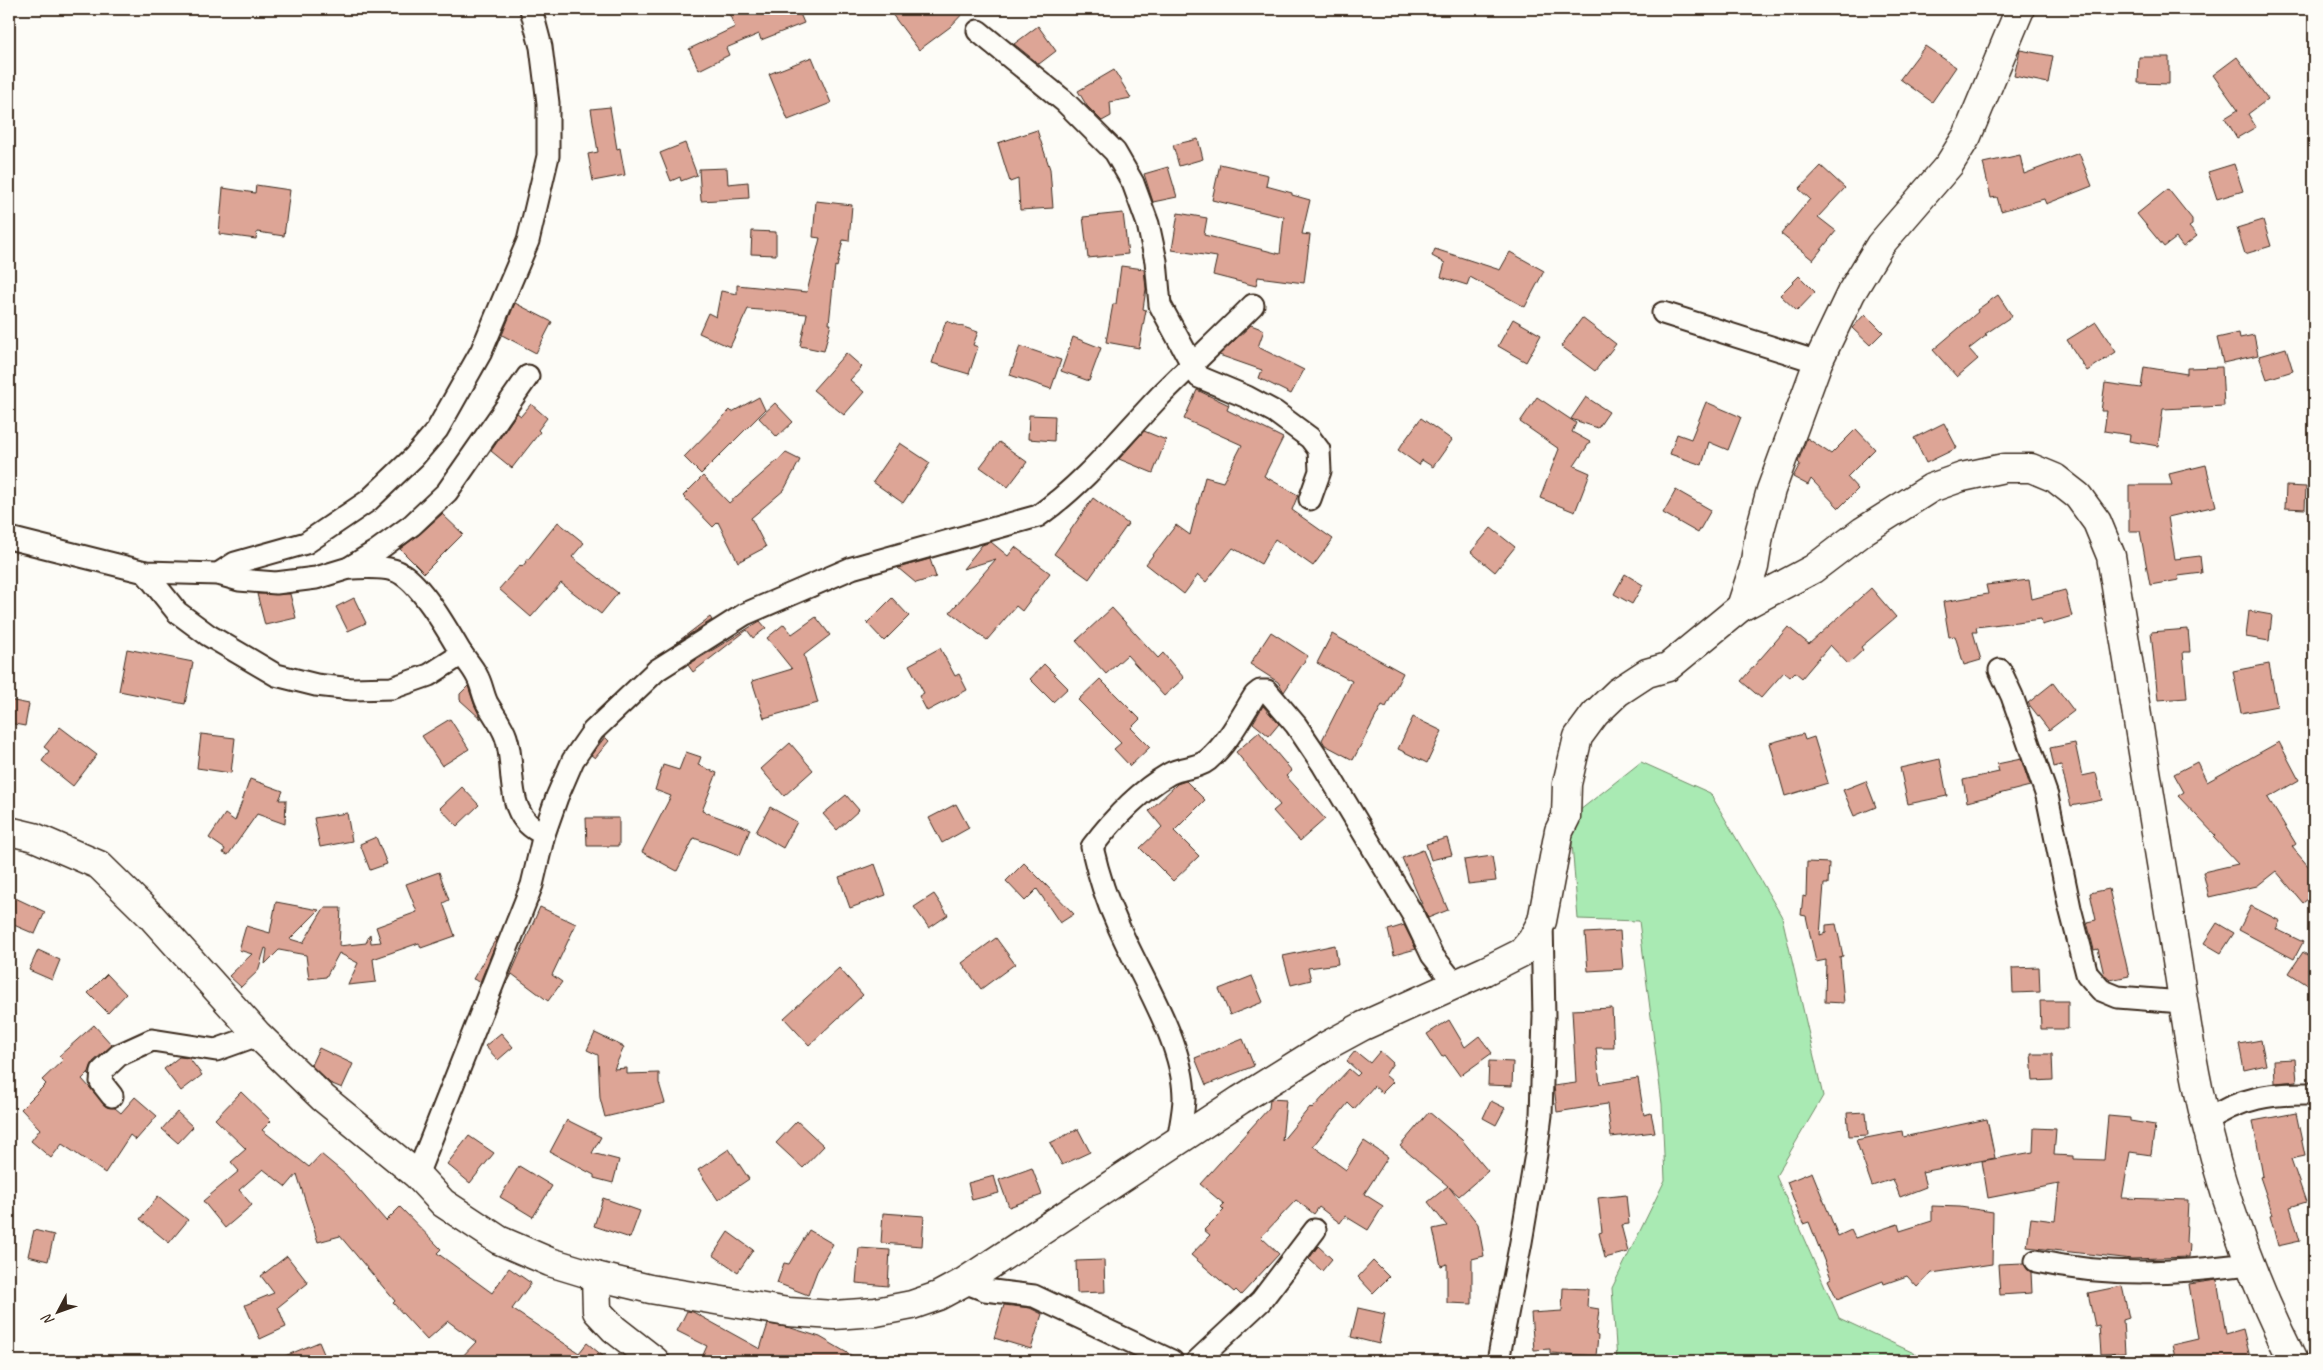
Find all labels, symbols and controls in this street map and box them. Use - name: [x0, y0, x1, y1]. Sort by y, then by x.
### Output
- north arrow: [32, 1288, 82, 1338]
- text: N: [38, 1310, 58, 1329]

